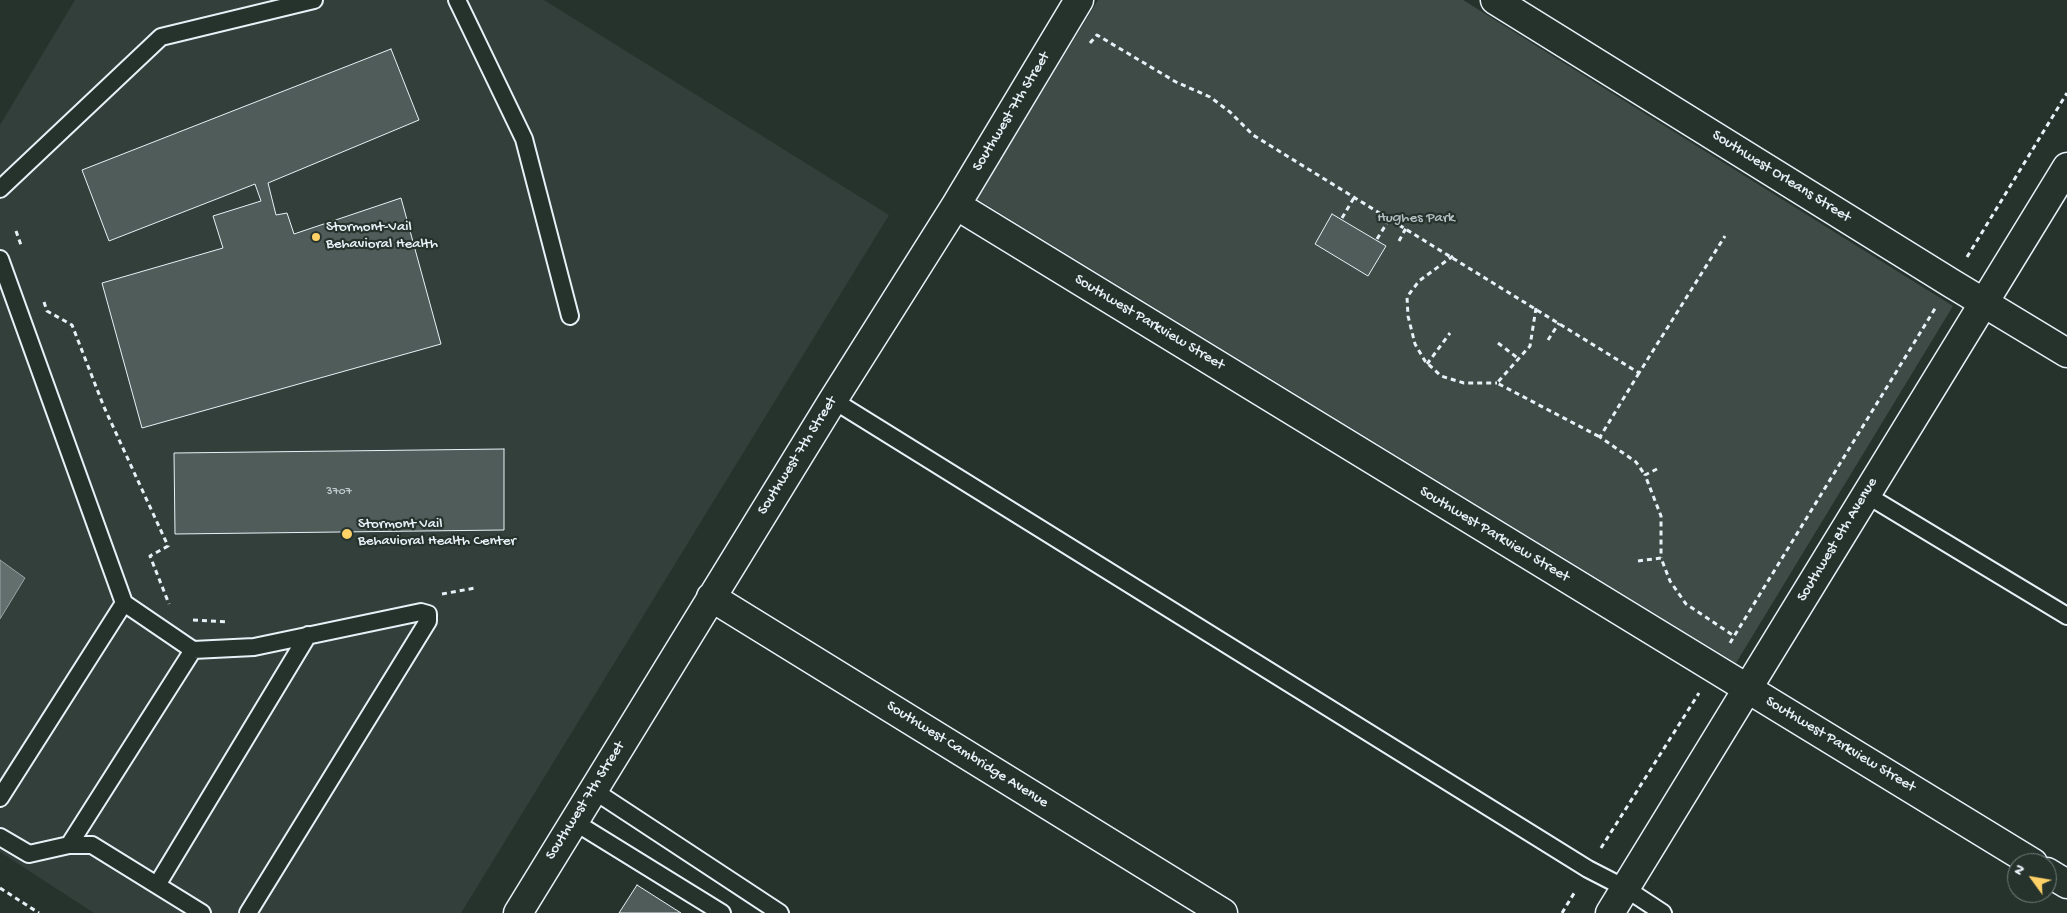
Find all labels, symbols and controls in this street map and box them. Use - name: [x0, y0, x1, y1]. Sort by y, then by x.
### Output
- street label: Southwest 7th Street: [969, 49, 1055, 175]
- street label: Southwest Orleans Street: [1708, 127, 1854, 227]
- park label: Hughes Park: [1377, 210, 1455, 228]
- place label: Stormont-Vail Behavioral Health: [326, 219, 438, 254]
- marker: Stormont-Vail Behavioral Health: [310, 231, 322, 243]
- street label: Southwest Parkview Street: [1071, 271, 1227, 375]
- street label: Southwest 7th Street: [754, 394, 842, 518]
- street label: Southwest 8th Avenue: [1794, 475, 1882, 605]
- street label: Southwest Parkview Street: [1416, 483, 1572, 587]
- house number: 3707: [326, 485, 352, 499]
- place label: Stormont Vail Behavioral Health Center: [358, 516, 516, 551]
- marker: Stormont Vail Behavioral Health Center: [340, 527, 354, 541]
- street label: Southwest Parkview Street: [1762, 693, 1918, 797]
- street label: Southwest Cambridge Avenue: [883, 698, 1051, 812]
- street label: Southwest 7th Street: [542, 739, 630, 863]
- north arrow: [2007, 853, 2057, 903]
- text: N: [2010, 862, 2029, 879]

